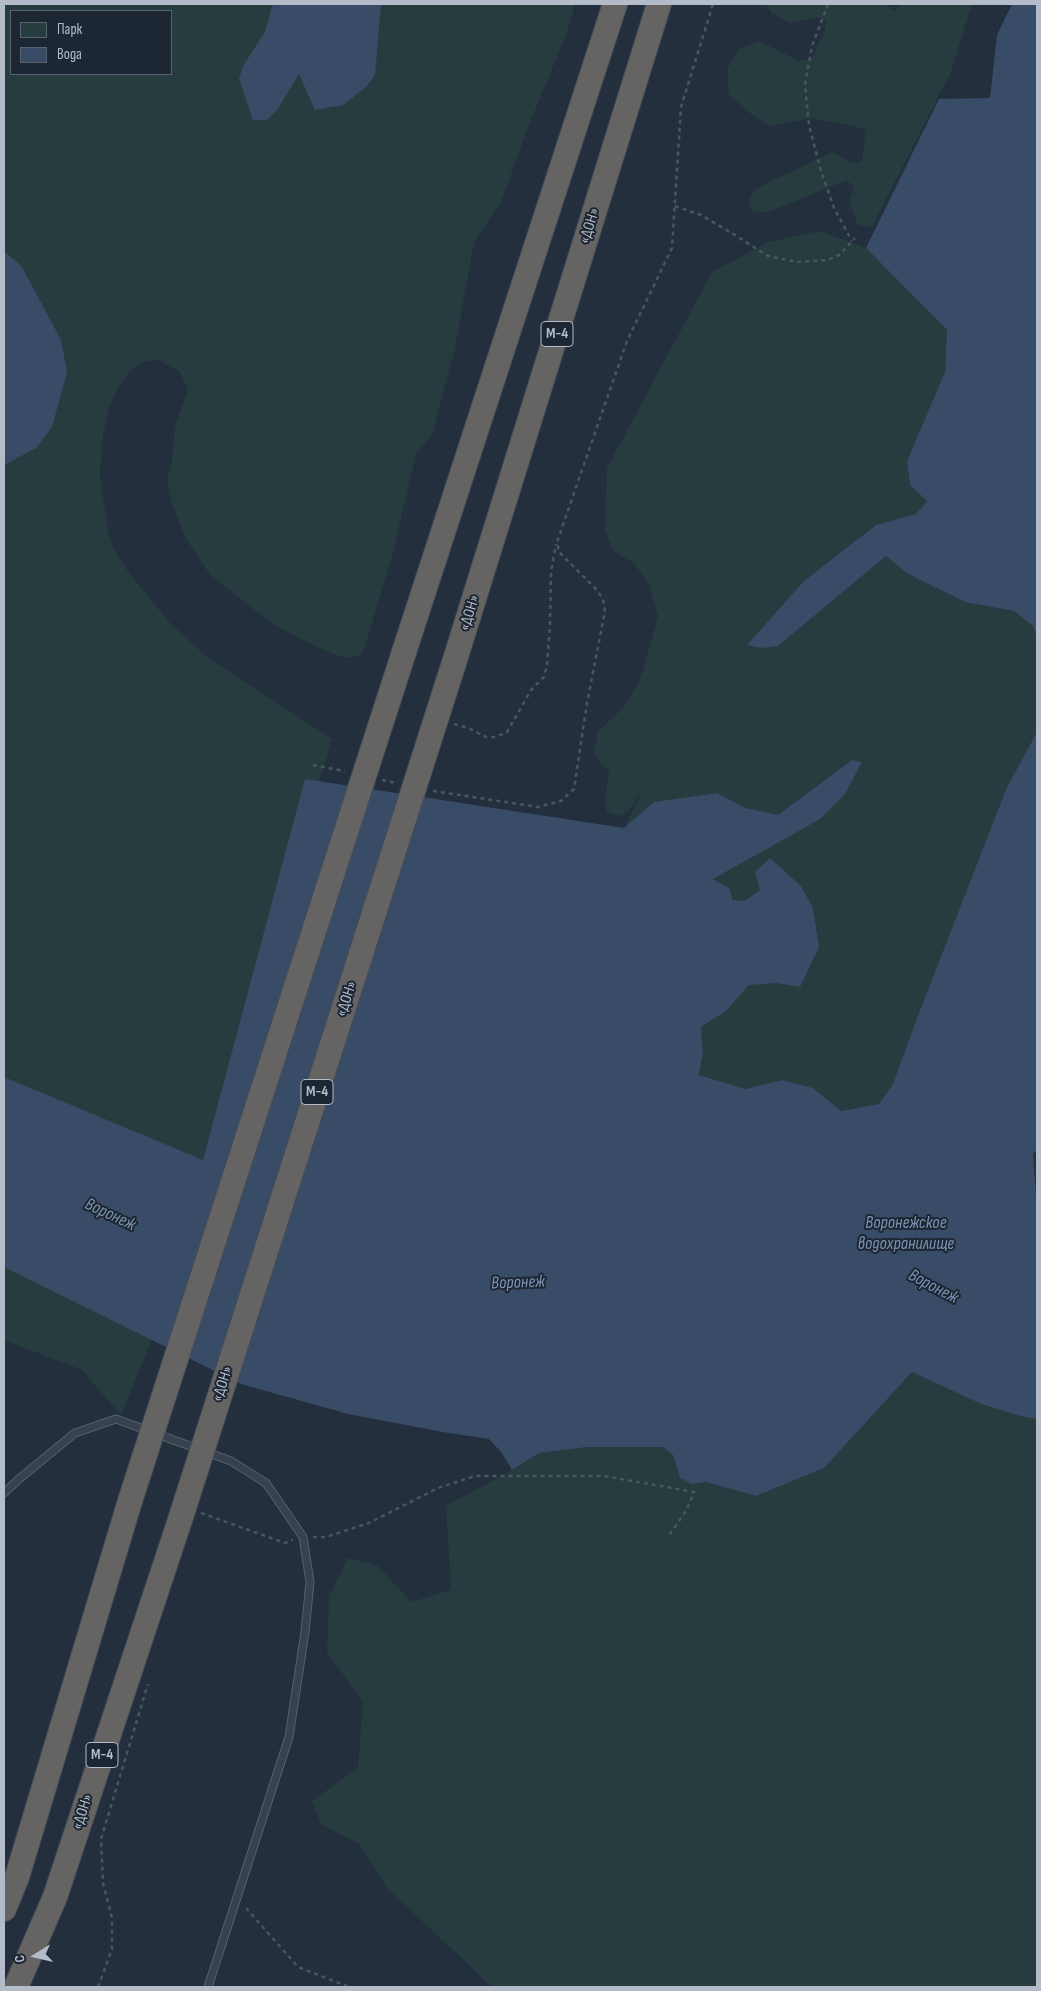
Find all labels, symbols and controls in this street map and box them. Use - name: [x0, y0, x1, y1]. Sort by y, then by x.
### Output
- legend: [10, 10, 172, 75]
- text: Парк: [57, 20, 82, 39]
- text: Вода: [57, 45, 82, 64]
- street label: «ДОН»: [576, 206, 604, 246]
- road number: М-4: [541, 322, 573, 346]
- street label: «ДОН»: [456, 593, 484, 633]
- street label: «ДОН»: [332, 979, 362, 1019]
- road number: М-4: [301, 1080, 333, 1104]
- water label: Воронеж: [81, 1194, 139, 1236]
- water label: Воронежское водохранилище: [858, 1212, 954, 1254]
- water label: Воронеж: [904, 1265, 962, 1309]
- water label: Воронеж: [491, 1271, 545, 1295]
- street label: «ДОН»: [208, 1364, 238, 1404]
- road number: М-4: [86, 1742, 118, 1768]
- street label: «ДОН»: [68, 1792, 98, 1832]
- north arrow: [10, 1931, 60, 1981]
- text: С: [11, 1954, 29, 1964]

